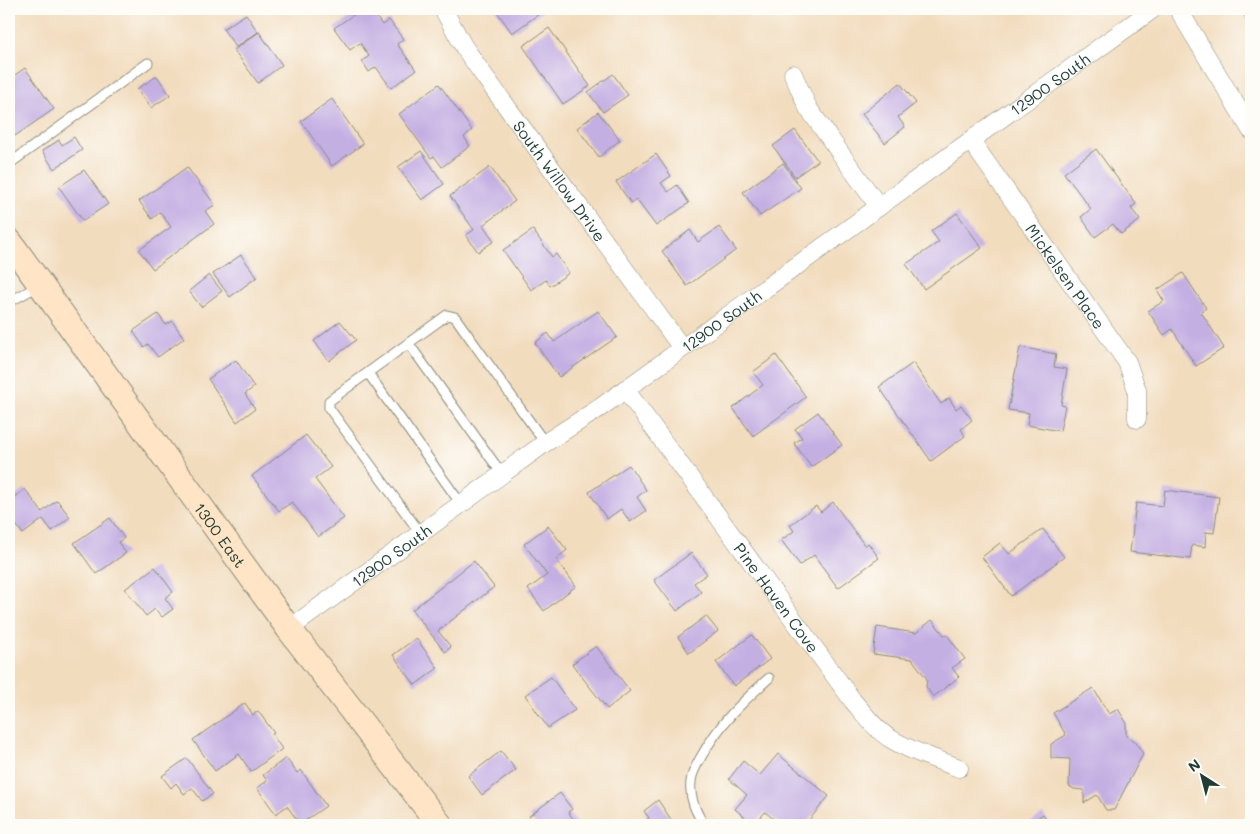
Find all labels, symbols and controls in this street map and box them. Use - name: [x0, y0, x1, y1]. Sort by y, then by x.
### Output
- street label: 12900 South: [1005, 48, 1094, 120]
- street label: South Willow Drive: [509, 116, 611, 245]
- street label: Mickelsen Place: [1022, 219, 1111, 333]
- street label: 12900 South: [677, 285, 765, 356]
- street label: 1300 East: [190, 498, 251, 571]
- street label: 12900 South: [347, 519, 435, 591]
- street label: Pine Haven Cove: [730, 538, 825, 657]
- north arrow: [1178, 752, 1228, 802]
- text: N: [1184, 754, 1204, 776]

